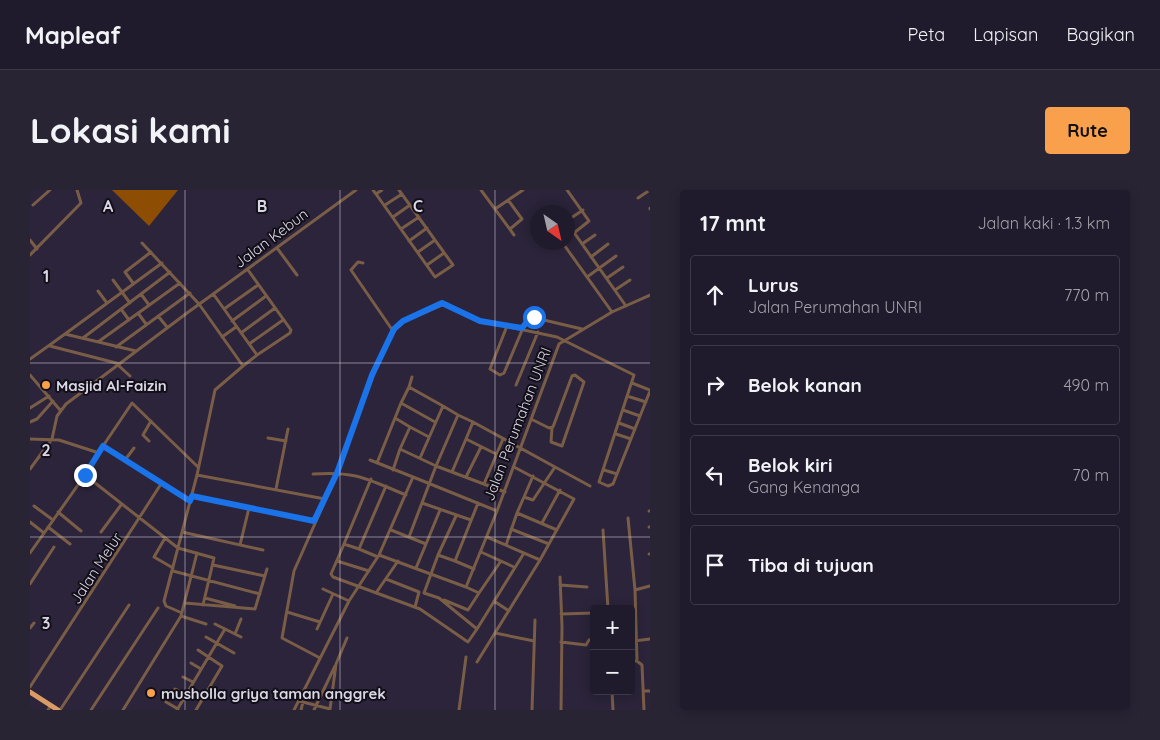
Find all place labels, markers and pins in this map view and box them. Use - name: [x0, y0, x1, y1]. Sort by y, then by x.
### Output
- place label: Masjid Al-Faizin: [56, 376, 167, 395]
- marker: Masjid Al-Faizin: [40, 379, 52, 391]
- place label: musholla griya taman anggrek: [161, 684, 386, 703]
- marker: musholla griya taman anggrek: [145, 687, 157, 699]

